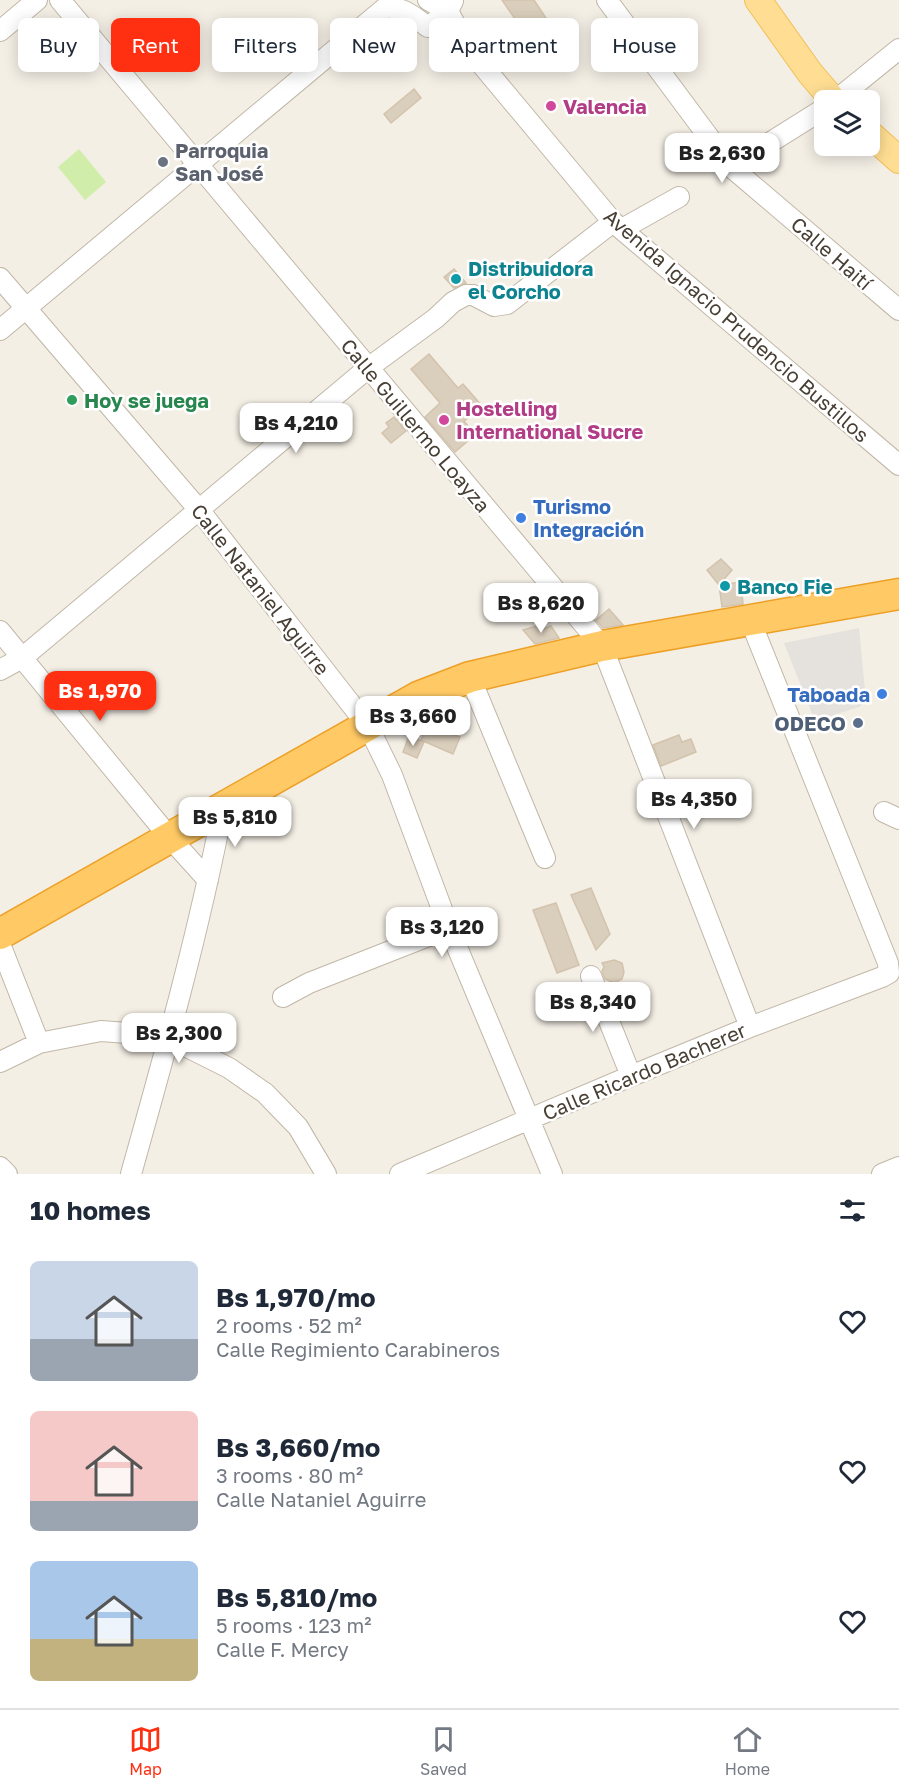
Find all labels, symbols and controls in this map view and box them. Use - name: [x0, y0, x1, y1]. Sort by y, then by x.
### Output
- chip: Buy: [18, 18, 99, 72]
- chip: Rent: [111, 18, 200, 72]
- chip: Filters: [212, 18, 318, 72]
- chip: New: [330, 18, 417, 72]
- chip: Apartment: [429, 18, 579, 72]
- chip: House: [591, 18, 698, 72]
- map controls: [814, 90, 880, 156]
- button: layers: [814, 90, 880, 156]
- place label: Valencia: [563, 94, 647, 118]
- marker: Valencia: [544, 99, 558, 113]
- pin: Bs 2,630: [660, 133, 784, 184]
- place label: Parroquia San José: [175, 138, 268, 185]
- text: Bs 2,630: [679, 140, 765, 164]
- marker: Parroquia San José: [156, 155, 170, 169]
- street label: Avenida Ignacio Prudencio Bustillos: [600, 203, 874, 447]
- street label: Calle Haití: [787, 211, 879, 296]
- place label: Distribuidora el Corcho: [468, 256, 593, 303]
- marker: Distribuidora el Corcho: [449, 272, 463, 286]
- street label: Calle Guillermo Loayza: [336, 333, 496, 517]
- place label: Hoy se juega: [84, 388, 209, 412]
- marker: Hoy se juega: [65, 393, 79, 407]
- place label: Hostelling International Sucre: [456, 396, 643, 443]
- pin: Bs 4,210: [234, 403, 358, 454]
- text: Bs 4,210: [254, 410, 338, 434]
- marker: Hostelling International Sucre: [437, 413, 451, 427]
- place label: Turismo Integración: [533, 494, 644, 541]
- street label: Calle Nataniel Aguirre: [187, 499, 335, 679]
- marker: Turismo Integración: [514, 511, 528, 525]
- place label: Banco Fie: [737, 574, 833, 598]
- marker: Banco Fie: [718, 579, 732, 593]
- pin: Bs 8,620: [479, 583, 603, 634]
- text: Bs 8,620: [497, 590, 585, 614]
- pin: Bs 1,970: [38, 671, 162, 722]
- text: Bs 1,970: [58, 678, 142, 702]
- place label: Taboada: [787, 682, 870, 706]
- marker: Taboada: [875, 687, 889, 701]
- pin: Bs 3,660: [351, 696, 475, 747]
- text: Bs 3,660: [369, 703, 457, 727]
- place label: ODECO: [774, 711, 846, 735]
- marker: ODECO: [851, 716, 865, 730]
- pin: Bs 4,350: [632, 779, 756, 830]
- text: Bs 4,350: [651, 786, 737, 810]
- pin: Bs 5,810: [173, 797, 297, 848]
- text: Bs 5,810: [193, 804, 278, 828]
- pin: Bs 3,120: [380, 907, 504, 958]
- text: Bs 3,120: [400, 914, 484, 938]
- pin: Bs 8,340: [531, 982, 655, 1033]
- text: Bs 8,340: [549, 989, 637, 1013]
- pin: Bs 2,300: [117, 1013, 241, 1064]
- street label: Calle Ricardo Bacherer: [539, 1017, 750, 1125]
- text: Bs 2,300: [135, 1020, 223, 1044]
- icon: filters: [836, 1194, 869, 1227]
- text: 10 homes: [30, 1195, 151, 1226]
- text: Bs 1,970/mo: [216, 1282, 376, 1313]
- icon: home: [78, 1285, 150, 1357]
- icon: heart: [836, 1305, 869, 1338]
- text: 2 rooms · 52 m²: [216, 1313, 362, 1337]
- text: Calle Regimiento Carabineros: [216, 1337, 500, 1361]
- text: Bs 3,660/mo: [216, 1432, 380, 1463]
- icon: home: [78, 1435, 150, 1507]
- icon: heart: [836, 1455, 869, 1488]
- text: 3 rooms · 80 m²: [216, 1463, 363, 1487]
- text: Calle Nataniel Aguirre: [216, 1487, 426, 1511]
- text: Bs 5,810/mo: [216, 1582, 377, 1613]
- icon: home: [78, 1585, 150, 1657]
- icon: heart: [836, 1605, 869, 1638]
- text: 5 rooms · 123 m²: [216, 1613, 371, 1637]
- text: Calle F. Mercy: [216, 1637, 349, 1661]
- tab: Map: [129, 1723, 162, 1779]
- tab: Saved: [420, 1723, 467, 1779]
- tab: Home: [725, 1723, 770, 1779]

